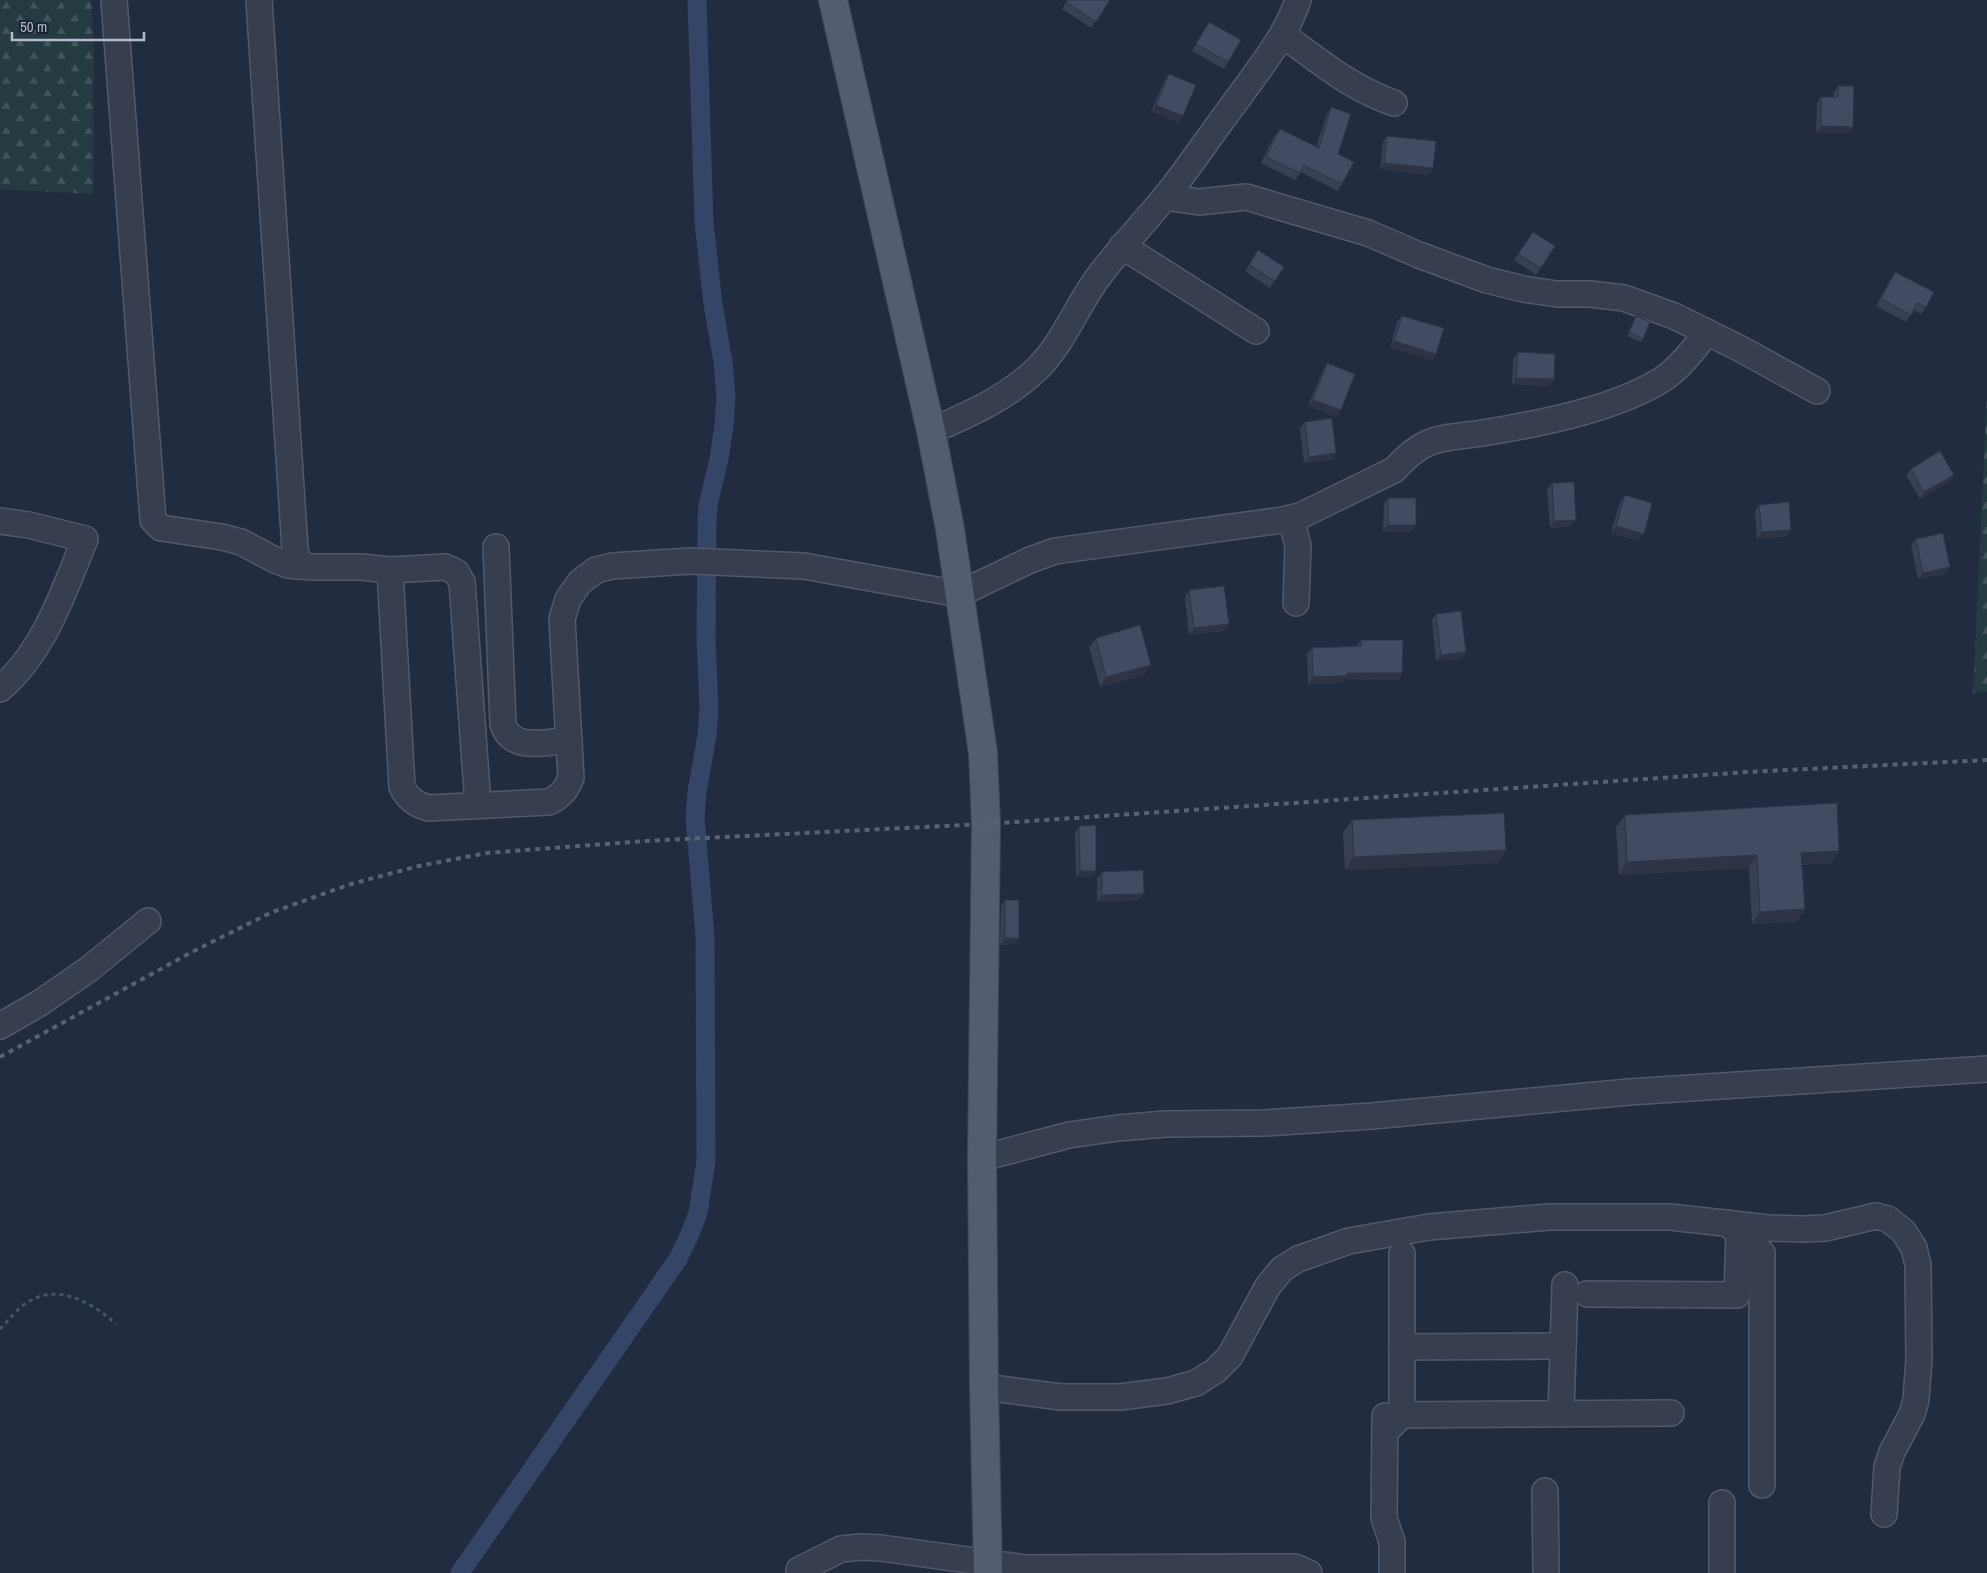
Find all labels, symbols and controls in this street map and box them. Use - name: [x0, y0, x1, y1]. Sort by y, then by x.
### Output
- scale bar: [12, 10, 145, 42]
- text: 50 m: [20, 16, 47, 37]

